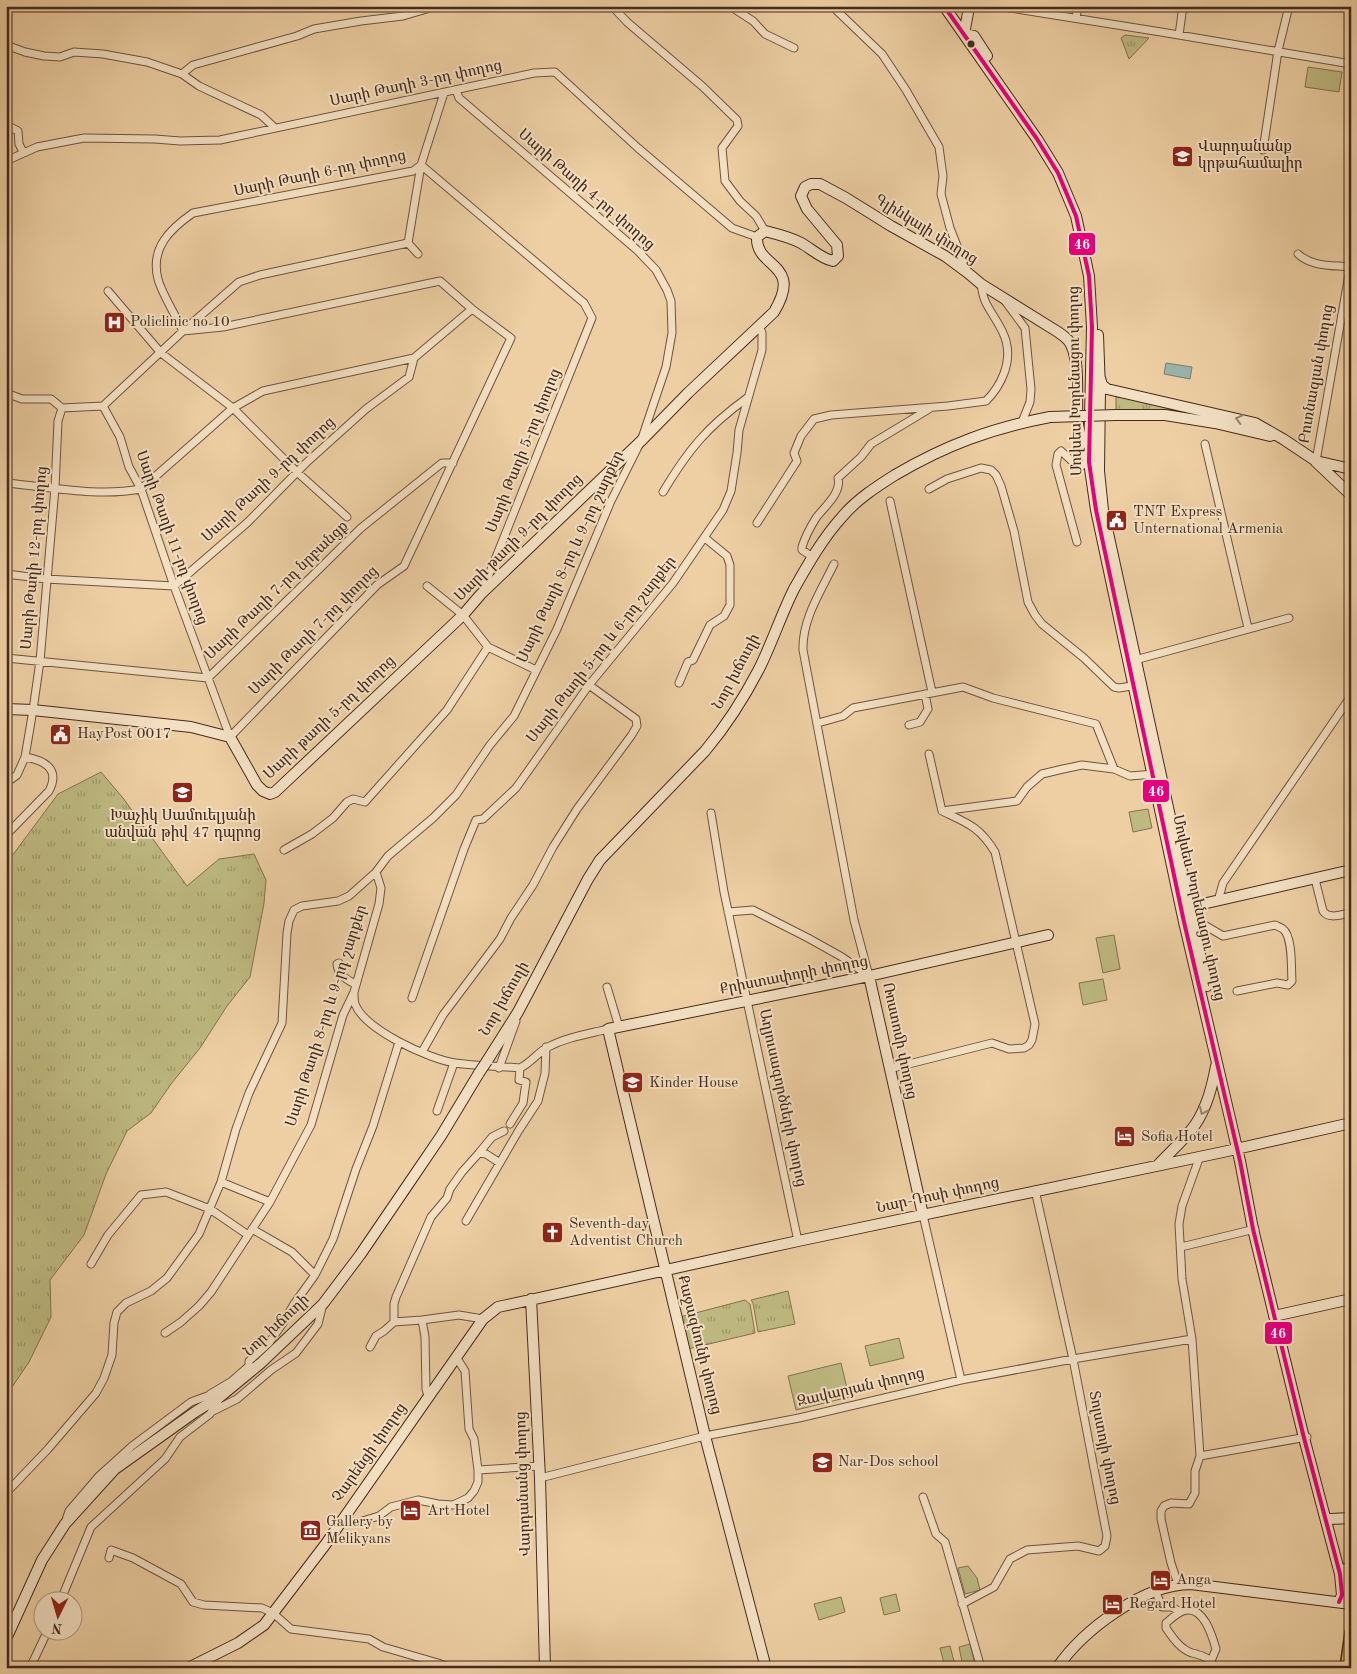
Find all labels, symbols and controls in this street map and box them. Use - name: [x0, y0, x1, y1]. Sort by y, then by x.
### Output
- unlabelled marker: [966, 39, 976, 49]
- street label: Սարի Թաղի 3-րդ փողոց: [328, 57, 503, 110]
- street label: Սարի Թաղի 4-րդ փողոց: [515, 126, 658, 253]
- place label: Վարդանանք կրթահամալիր: [1198, 139, 1303, 172]
- school or university icon: Վարդանանք կրթահամալիր: [1170, 144, 1194, 168]
- street label: Սարի Թաղի 6-րդ փողոց: [232, 147, 407, 200]
- street label: Գլինկայի փողոց: [872, 192, 981, 268]
- line badge: 46: [1068, 232, 1096, 256]
- text: 46: [1074, 238, 1090, 252]
- street label: Մովսես Խորենացու փողոց: [1066, 286, 1085, 476]
- street label: Բուռնազյան փողոց: [1296, 303, 1337, 445]
- hospital icon: Policlinic no 10: [102, 310, 126, 334]
- place label: Policlinic no 10: [130, 315, 230, 330]
- street label: Սարի Թաղի 5-րդ փողոց: [483, 366, 564, 535]
- street label: Սարի Թաղի 9-րդ փողոց: [199, 414, 338, 545]
- one-way arrow: [1235, 414, 1244, 425]
- street label: Սարի Թաղի 8-րդ և 9-րդ շարքեր: [514, 448, 627, 665]
- street label: Սարի Թաղի 11-րդ փողոց: [132, 449, 210, 627]
- street label: Սարի Թաղի 12-րդ փողոց: [19, 466, 50, 650]
- street label: Սարի թաղի 9-րդ փողոց: [452, 471, 586, 605]
- place label: TNT Express Unternational Armenia: [1133, 505, 1284, 537]
- public building icon: TNT Express Unternational Armenia: [1105, 509, 1129, 533]
- street label: Սարի Թաղի 7-րդ նրբանցք: [202, 518, 351, 663]
- street label: Սարի Թաղի 5-րդ և 6-րդ շարքեր: [524, 553, 680, 746]
- street label: Սարի Թաղի 7-րդ փողոց: [246, 563, 381, 698]
- street label: Նոր խճուղի: [710, 631, 763, 712]
- street label: Սարի թաղի 5-րդ փողոց: [261, 653, 398, 783]
- public building icon: HayPost 0017: [49, 722, 73, 746]
- place label: HayPost 0017: [77, 727, 172, 742]
- line badge: 46: [1142, 779, 1170, 803]
- school or university icon: Խաչիկ Սամուելյանի անվան թիվ 47 դպրոց: [171, 781, 195, 805]
- text: 46: [1148, 785, 1164, 799]
- place label: Խաչիկ Սամուելյանի անվան թիվ 47 դպրոց: [105, 808, 261, 841]
- street label: Մովսես Խորենացու փողոց: [1169, 813, 1228, 1002]
- street label: Սարի Թաղի 8-րդ և 9-րդ շարքեր: [283, 903, 370, 1129]
- street label: Քրիստափորի փողոց: [719, 953, 869, 998]
- street label: Նոր խճուղի: [477, 958, 533, 1039]
- street label: Ռոստոմի փողոց: [879, 981, 920, 1101]
- street label: Աղյուսագործների փողոց: [756, 1008, 809, 1188]
- school or university icon: Kinder House: [621, 1071, 645, 1095]
- place label: Kinder House: [649, 1076, 738, 1091]
- one-way arrow: [1199, 1105, 1209, 1114]
- hotel icon: Sofia Hotel: [1113, 1125, 1137, 1149]
- place label: Sofia Hotel: [1141, 1130, 1213, 1145]
- street label: Նար-Դոսի փողոց: [875, 1175, 1001, 1216]
- place label: Seventh-day Adventist Church: [569, 1217, 683, 1249]
- church icon: Seventh-day Adventist Church: [541, 1221, 565, 1245]
- street label: Քաջազնունի փողոց: [674, 1273, 725, 1416]
- street label: Նոր խճուղի: [241, 1291, 313, 1360]
- line badge: 46: [1264, 1321, 1293, 1345]
- text: 46: [1270, 1327, 1286, 1341]
- street label: Զավարյան փողոց: [796, 1365, 926, 1410]
- street label: Տոլստոյի փողոց: [1086, 1390, 1123, 1506]
- street label: Չարենցի փողոց: [330, 1400, 410, 1505]
- street label: Վարդանանց փողոց: [513, 1411, 534, 1557]
- school or university icon: Nar-Dos school: [810, 1450, 834, 1474]
- place label: Nar-Dos school: [838, 1455, 939, 1470]
- hotel icon: Art Hotel: [399, 1499, 423, 1523]
- place label: Art Hotel: [427, 1504, 490, 1519]
- place label: Gallery by Melikyans: [326, 1515, 393, 1547]
- museum icon: Gallery by Melikyans: [298, 1519, 322, 1543]
- hotel icon: Anga: [1148, 1568, 1172, 1592]
- place label: Anga: [1176, 1573, 1212, 1588]
- north arrow: [32, 1592, 82, 1642]
- hotel icon: Regard Hotel: [1101, 1592, 1125, 1616]
- place label: Regard Hotel: [1129, 1597, 1216, 1612]
- text: N: [51, 1620, 63, 1635]

